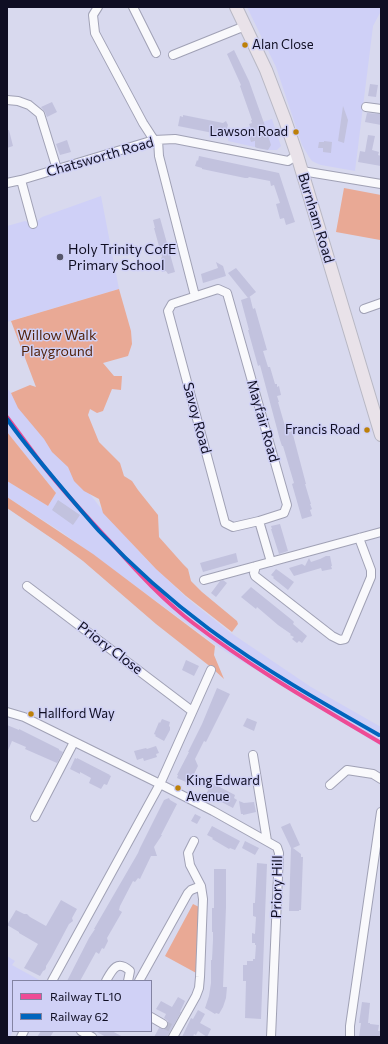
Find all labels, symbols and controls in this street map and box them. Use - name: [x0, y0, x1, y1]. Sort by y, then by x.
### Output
- place label: Alan Close: [252, 37, 314, 53]
- marker: Alan Close: [240, 40, 250, 50]
- place label: Lawson Road: [210, 124, 288, 140]
- marker: Lawson Road: [291, 127, 301, 137]
- street label: Chatsworth Road: [44, 134, 156, 180]
- street label: Burnham Road: [294, 171, 338, 265]
- place label: Holy Trinity CofE Primary School: [68, 241, 176, 274]
- marker: Holy Trinity CofE Primary School: [55, 252, 65, 262]
- park label: Willow Walk Playground: [17, 327, 97, 360]
- street label: Mayfair Road: [243, 378, 283, 464]
- street label: Savoy Road: [179, 381, 215, 455]
- place label: Francis Road: [285, 422, 360, 438]
- marker: Francis Road: [362, 425, 372, 435]
- street label: Priory Close: [74, 618, 146, 678]
- place label: Hallford Way: [38, 706, 115, 722]
- marker: Hallford Way: [26, 709, 36, 719]
- place label: King Edward Avenue: [186, 773, 260, 804]
- marker: King Edward Avenue: [173, 783, 183, 793]
- street label: Priory Hill: [268, 855, 286, 919]
- legend: [12, 980, 152, 1032]
- text: Railway TL10: [50, 989, 122, 1003]
- text: Railway 62: [50, 1009, 108, 1023]

